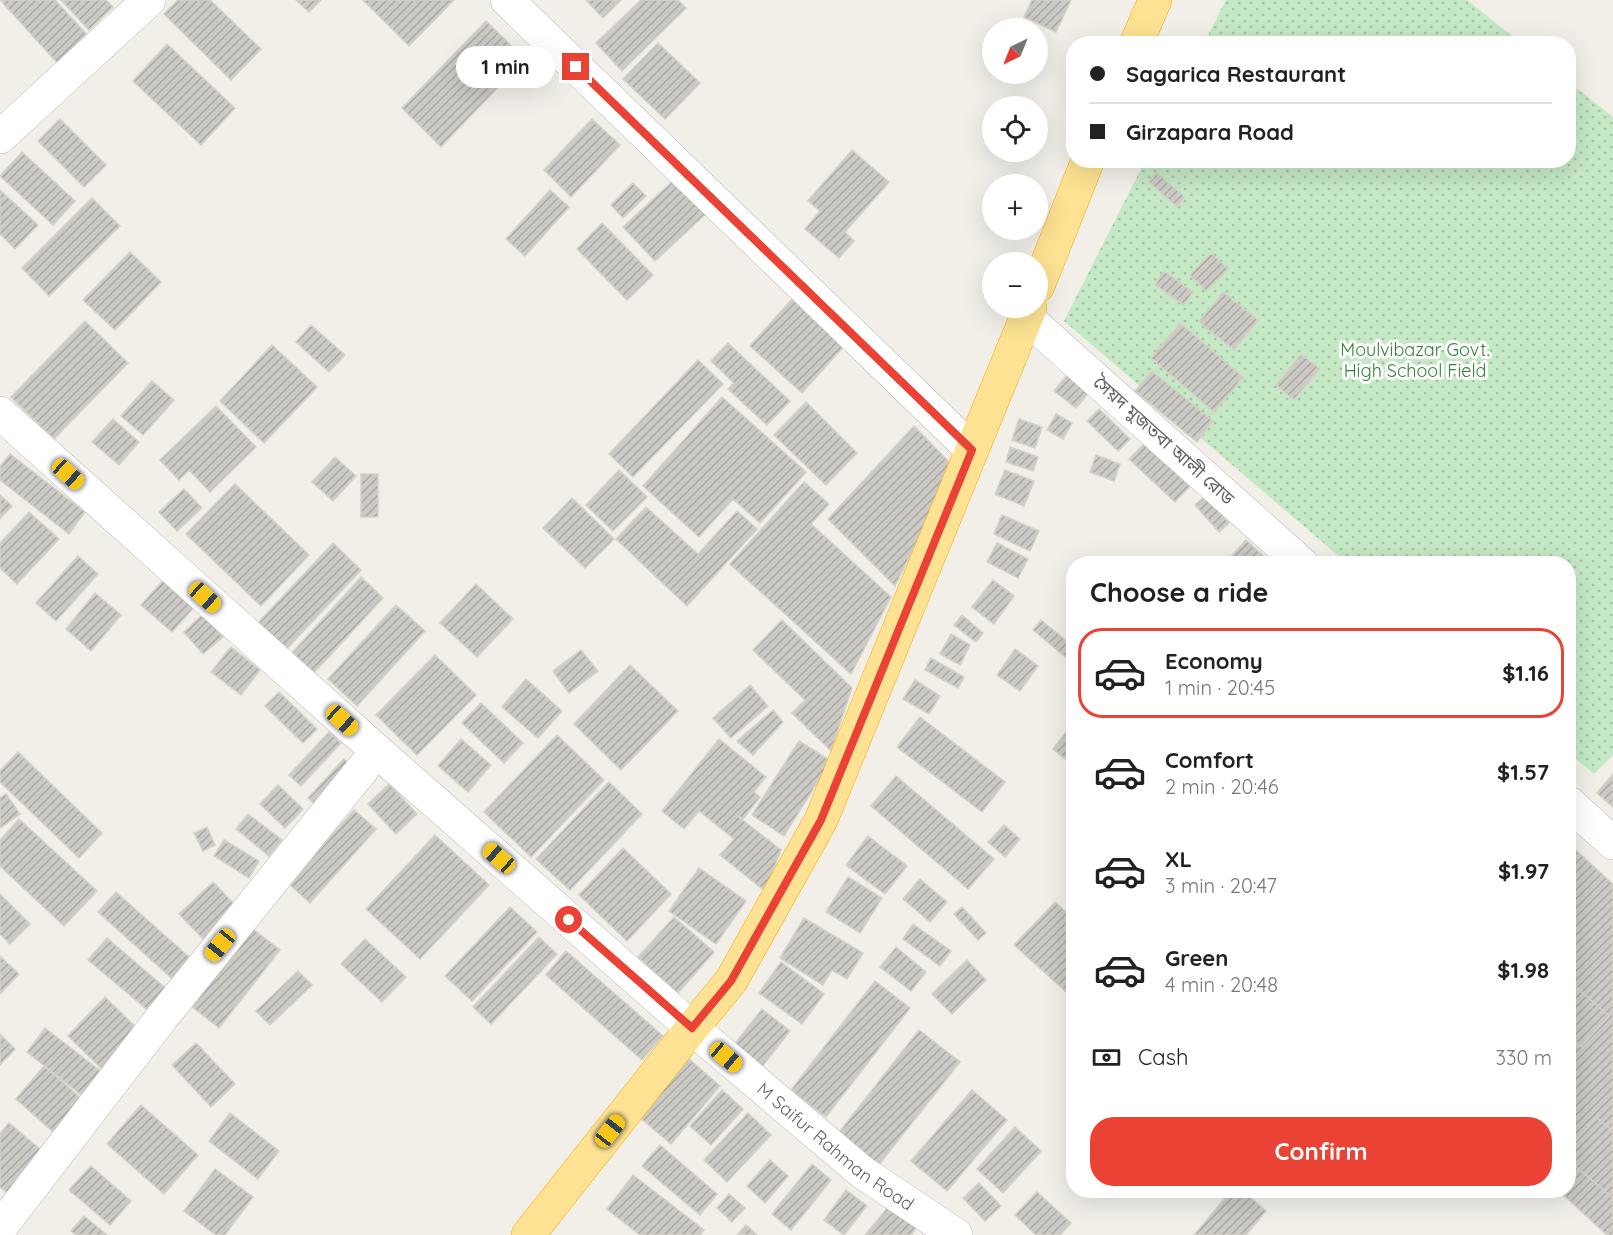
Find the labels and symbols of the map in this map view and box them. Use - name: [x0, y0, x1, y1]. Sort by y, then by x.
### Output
- north arrow: [982, 18, 1048, 84]
- callout: 1 min: [456, 46, 555, 88]
- route end: [562, 53, 589, 80]
- park label: Moulvibazar Govt. High School Field: [1340, 338, 1490, 382]
- street label: সৈয়দ মুজতবা আলী রোড: [1088, 370, 1239, 510]
- car: [49, 455, 87, 493]
- car: [186, 578, 224, 616]
- car: [323, 701, 361, 739]
- car: [480, 839, 518, 877]
- route start: [555, 906, 582, 933]
- car: [202, 925, 238, 965]
- car: [706, 1039, 746, 1075]
- street label: M Saifur Rahman Road: [753, 1077, 919, 1215]
- car: [592, 1111, 628, 1151]

